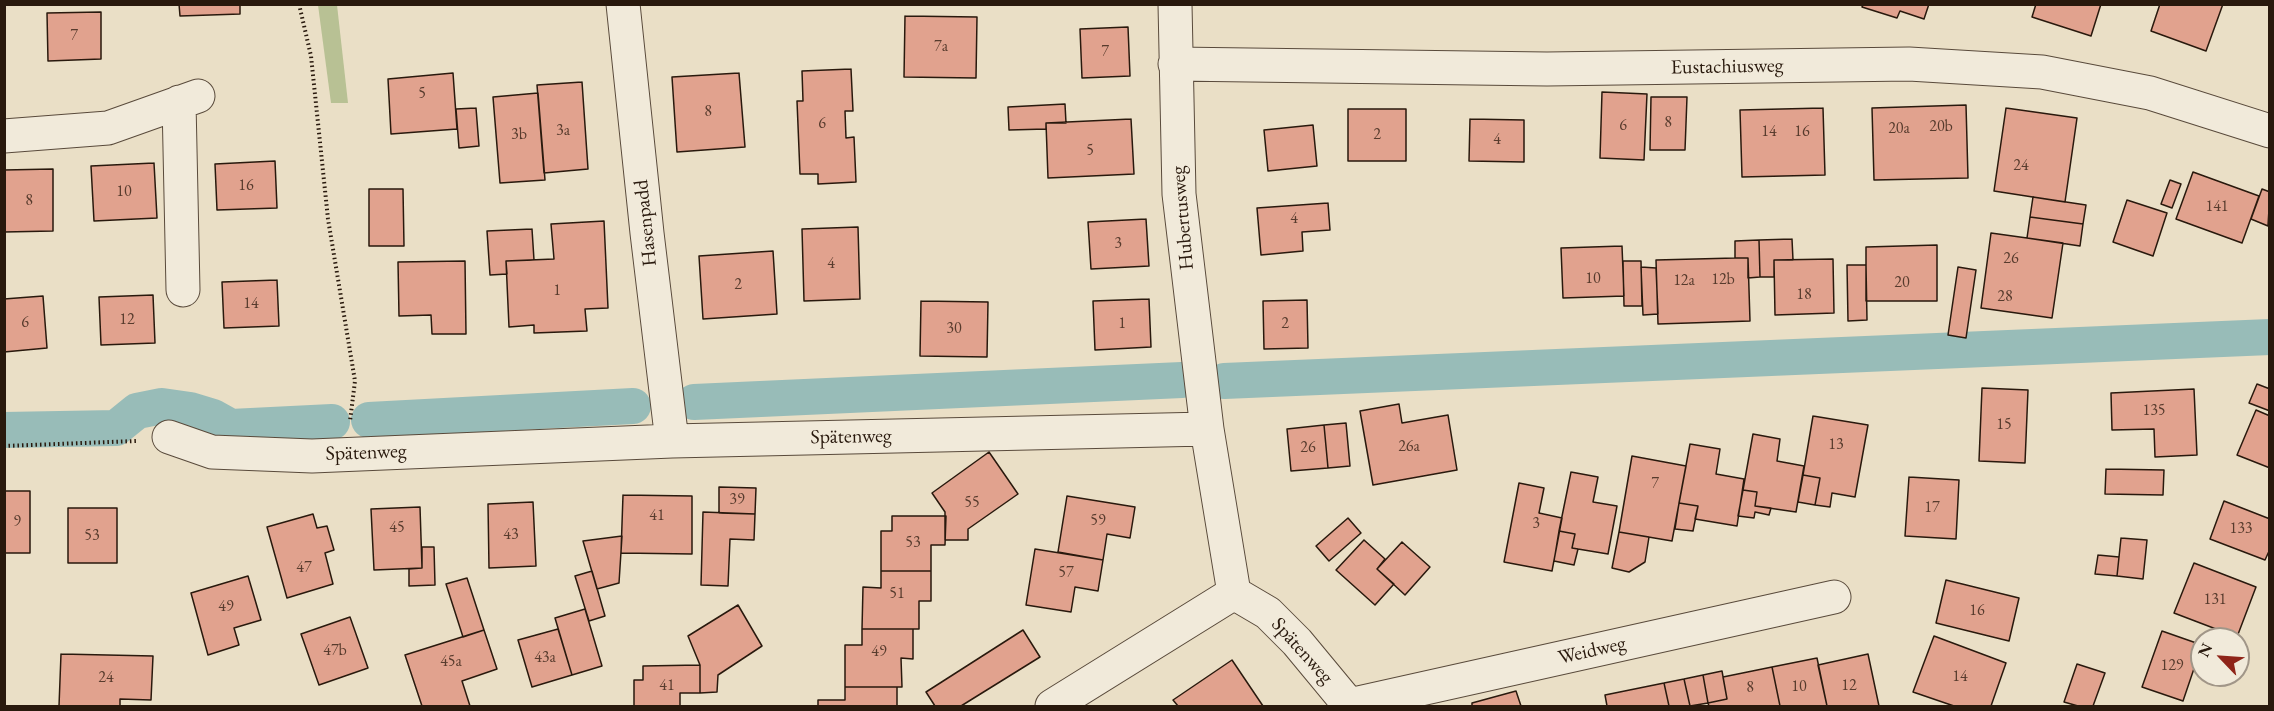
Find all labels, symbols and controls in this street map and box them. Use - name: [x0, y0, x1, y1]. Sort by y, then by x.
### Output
- house number: 7: [70, 26, 78, 46]
- house number: 7a: [934, 37, 948, 57]
- house number: 7: [1101, 42, 1109, 62]
- street label: Eustachiusweg: [1671, 54, 1783, 80]
- house number: 5: [418, 84, 426, 104]
- house number: 8: [704, 102, 712, 122]
- house number: 8: [1664, 113, 1672, 133]
- house number: 6: [818, 114, 826, 134]
- house number: 6: [1619, 116, 1627, 136]
- house number: 20b: [1929, 117, 1953, 137]
- house number: 20a: [1888, 119, 1910, 139]
- house number: 3a: [556, 121, 570, 141]
- house number: 14: [1761, 122, 1777, 142]
- house number: 16: [1794, 122, 1810, 142]
- house number: 3b: [511, 125, 527, 145]
- house number: 2: [1373, 125, 1381, 145]
- house number: 4: [1493, 130, 1501, 150]
- house number: 5: [1086, 141, 1094, 161]
- house number: 24: [2013, 156, 2029, 176]
- street label: Hubertusweg: [1166, 165, 1200, 271]
- house number: 16: [238, 176, 254, 196]
- street label: Hasenpadd: [630, 178, 662, 268]
- house number: 10: [116, 182, 132, 202]
- house number: 8: [25, 191, 33, 211]
- house number: 141: [2205, 197, 2229, 217]
- house number: 4: [1290, 209, 1298, 229]
- house number: 3: [1114, 234, 1122, 254]
- house number: 26: [2003, 249, 2019, 269]
- house number: 4: [827, 254, 835, 274]
- house number: 10: [1585, 269, 1601, 289]
- house number: 12b: [1711, 270, 1735, 290]
- house number: 12a: [1673, 271, 1695, 291]
- house number: 20: [1894, 273, 1910, 293]
- house number: 2: [734, 275, 742, 295]
- house number: 1: [553, 281, 561, 301]
- house number: 18: [1796, 285, 1812, 305]
- house number: 28: [1997, 287, 2013, 307]
- house number: 14: [243, 294, 259, 314]
- house number: 12: [119, 310, 135, 330]
- house number: 6: [21, 313, 29, 333]
- house number: 1: [1118, 314, 1126, 334]
- house number: 2: [1281, 314, 1289, 334]
- house number: 30: [946, 319, 962, 339]
- house number: 135: [2142, 401, 2166, 421]
- house number: 15: [1996, 415, 2012, 435]
- street label: Spätenweg: [810, 424, 892, 450]
- house number: 13: [1828, 435, 1844, 455]
- house number: 26a: [1398, 437, 1420, 457]
- house number: 26: [1300, 438, 1316, 458]
- street label: Spätenweg: [325, 440, 407, 466]
- house number: 7: [1651, 474, 1659, 494]
- house number: 39: [729, 490, 745, 510]
- house number: 55: [964, 493, 980, 513]
- house number: 17: [1924, 498, 1940, 518]
- house number: 41: [649, 506, 665, 526]
- house number: 59: [1090, 511, 1106, 531]
- house number: 9: [13, 512, 21, 532]
- house number: 3: [1532, 514, 1540, 534]
- house number: 45: [389, 518, 405, 538]
- house number: 133: [2229, 519, 2253, 539]
- house number: 43: [503, 525, 519, 545]
- house number: 53: [84, 526, 100, 546]
- house number: 53: [905, 533, 921, 553]
- house number: 47: [296, 558, 312, 578]
- house number: 57: [1058, 563, 1074, 583]
- house number: 51: [889, 584, 905, 604]
- house number: 131: [2203, 590, 2227, 610]
- house number: 49: [218, 597, 234, 617]
- house number: 16: [1969, 601, 1985, 621]
- street label: Spätenweg: [1266, 613, 1338, 689]
- north arrow: [2190, 627, 2250, 687]
- street label: Weidweg: [1556, 632, 1628, 670]
- text: N: [2193, 640, 2217, 660]
- house number: 47b: [323, 641, 347, 661]
- house number: 49: [871, 642, 887, 662]
- house number: 43a: [534, 648, 556, 668]
- house number: 45a: [440, 652, 462, 672]
- house number: 129: [2160, 656, 2184, 676]
- house number: 14: [1952, 667, 1968, 687]
- house number: 24: [98, 668, 114, 688]
- house number: 41: [659, 676, 675, 696]
- house number: 12: [1841, 676, 1857, 696]
- house number: 10: [1791, 677, 1807, 697]
- house number: 8: [1746, 678, 1754, 698]

